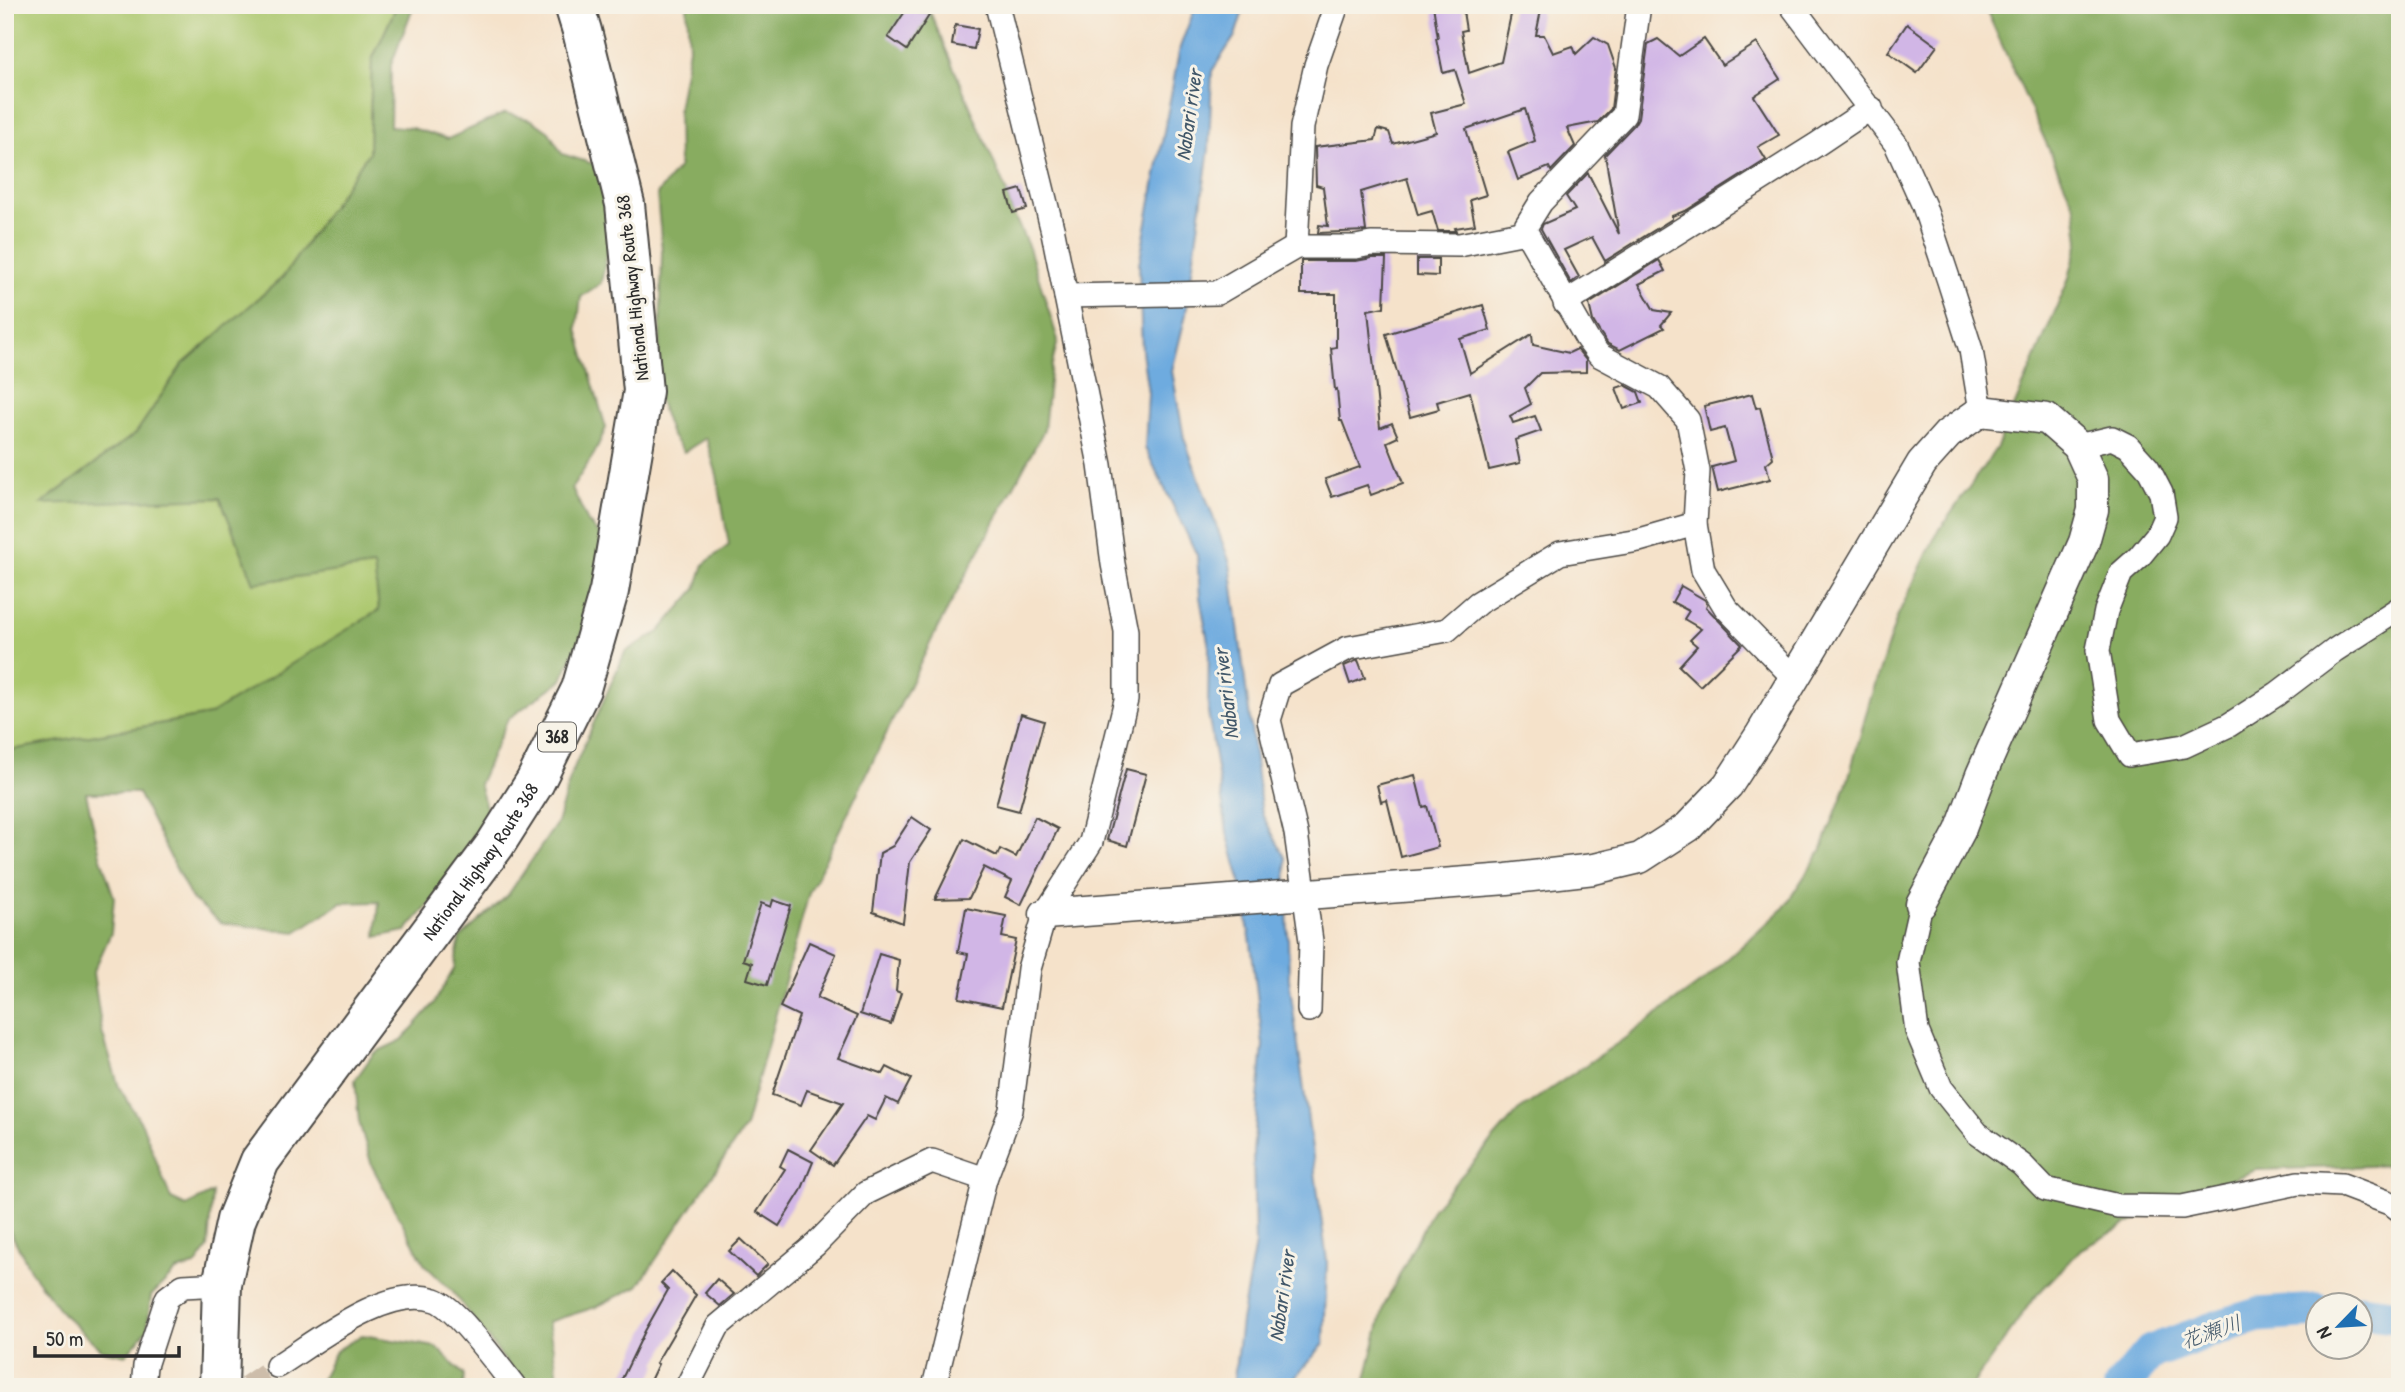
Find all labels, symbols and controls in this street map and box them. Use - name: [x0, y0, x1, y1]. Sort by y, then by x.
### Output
- water label: Nabari river: [1168, 65, 1210, 162]
- street label: National Highway Route 368: [609, 194, 655, 382]
- water label: Nabari river: [1205, 644, 1245, 741]
- road number: 368: [538, 722, 576, 752]
- street label: National Highway Route 368: [416, 778, 544, 945]
- water label: Nabari river: [1261, 1246, 1303, 1343]
- north arrow: [2304, 1290, 2374, 1360]
- water label: 花瀬川: [2176, 1308, 2245, 1355]
- scale bar: [35, 1315, 178, 1359]
- text: N: [2310, 1323, 2338, 1343]
- text: 50 m: [46, 1324, 83, 1353]

